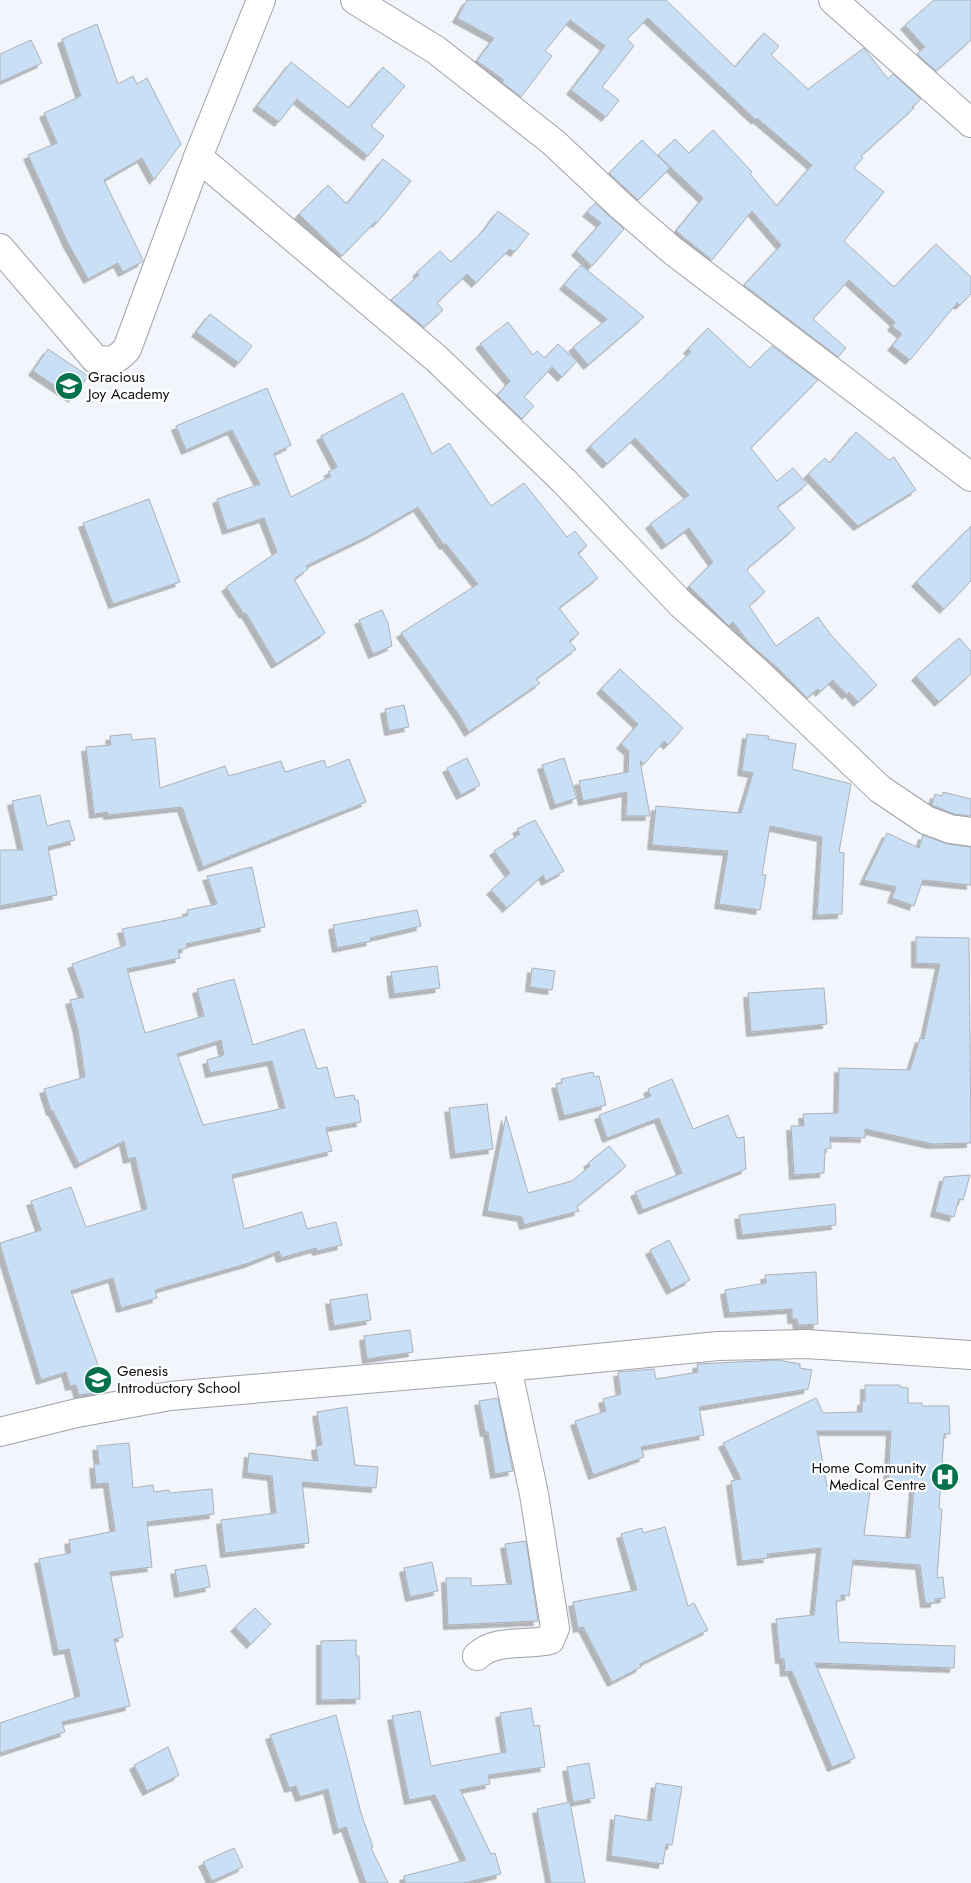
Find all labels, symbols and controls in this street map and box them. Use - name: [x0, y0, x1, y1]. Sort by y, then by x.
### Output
- place label: Gracious Joy Academy: [86, 366, 170, 405]
- school or university icon: Gracious Joy Academy: [54, 371, 84, 401]
- place label: Genesis Introductory School: [117, 1360, 240, 1399]
- school or university icon: Genesis Introductory School: [83, 1365, 113, 1395]
- place label: Home Community Medical Centre: [811, 1457, 926, 1496]
- hospital icon: Home Community Medical Centre: [930, 1462, 960, 1492]

